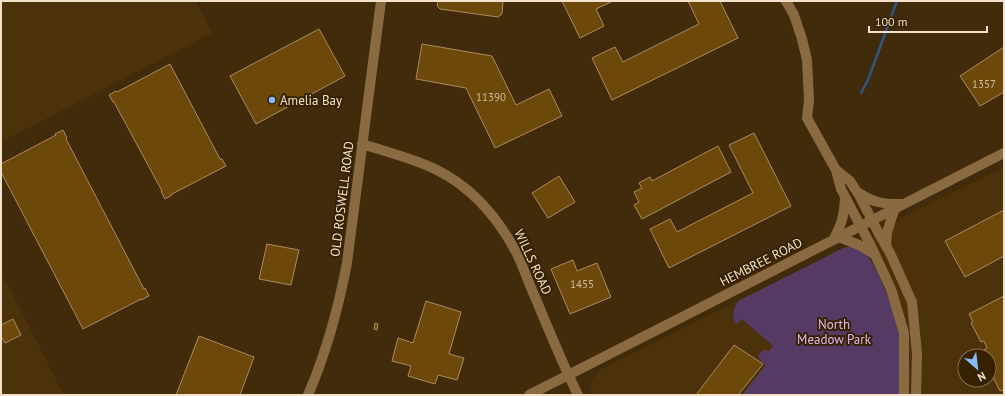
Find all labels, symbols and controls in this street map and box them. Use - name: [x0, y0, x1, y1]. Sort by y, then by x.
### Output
- scale bar: [869, 8, 987, 34]
- text: 100 m: [875, 14, 908, 29]
- house number: 1357: [972, 77, 996, 91]
- house number: 11390: [476, 90, 506, 104]
- place label: Amelia Bay: [280, 92, 342, 109]
- marker: Amelia Bay: [267, 95, 277, 105]
- street label: OLD ROSWELL ROAD: [326, 140, 358, 258]
- street label: WILLS ROAD: [510, 227, 556, 297]
- street label: HEMBREE ROAD: [717, 234, 805, 290]
- house number: 1455: [570, 277, 594, 291]
- park label: North Meadow Park: [797, 316, 872, 348]
- north arrow: [957, 348, 997, 388]
- text: N: [975, 369, 988, 385]

